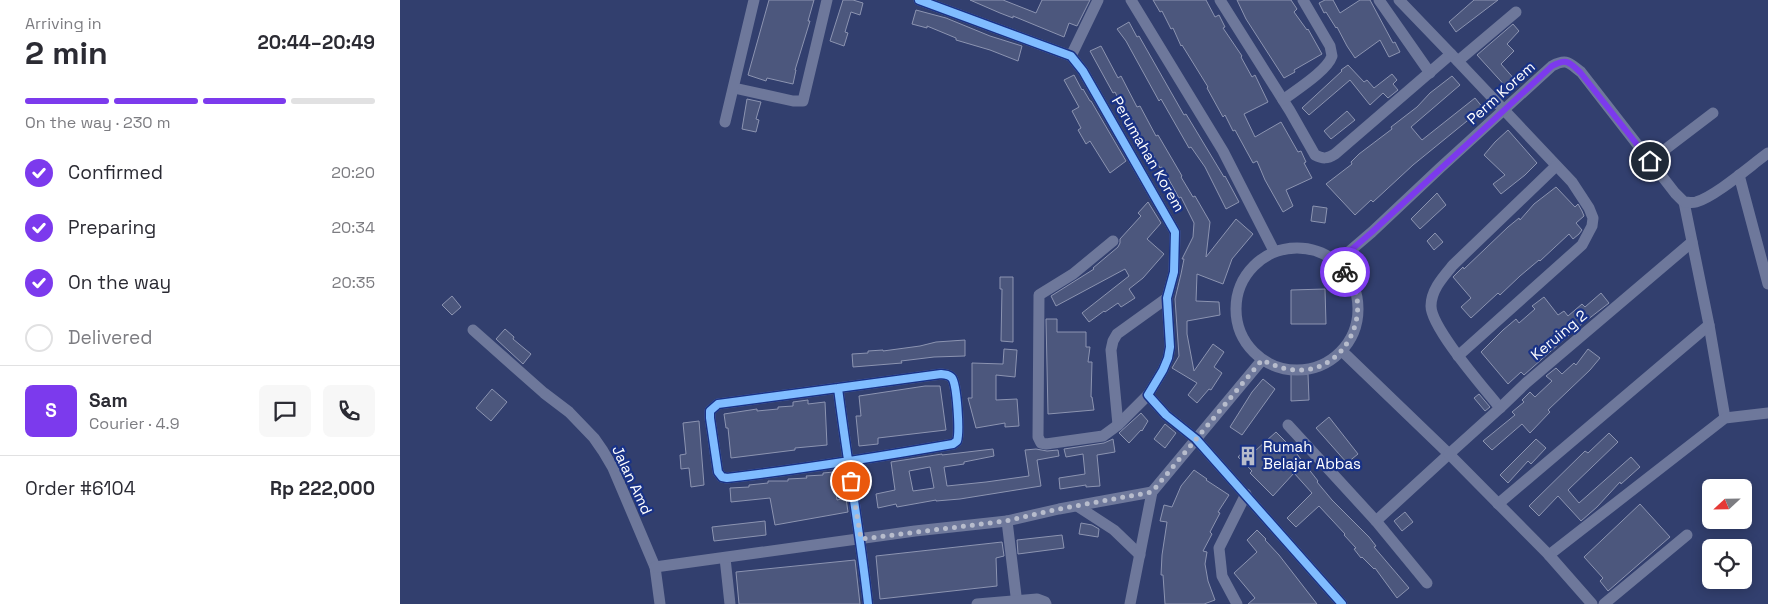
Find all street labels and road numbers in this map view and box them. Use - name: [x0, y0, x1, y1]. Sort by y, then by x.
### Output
- street label: Perm Korem: [1463, 57, 1539, 128]
- street label: Perumahan Korem: [1108, 93, 1189, 215]
- street label: Keruing 2: [1527, 305, 1591, 364]
- street label: Jalan Amd: [608, 442, 657, 517]

